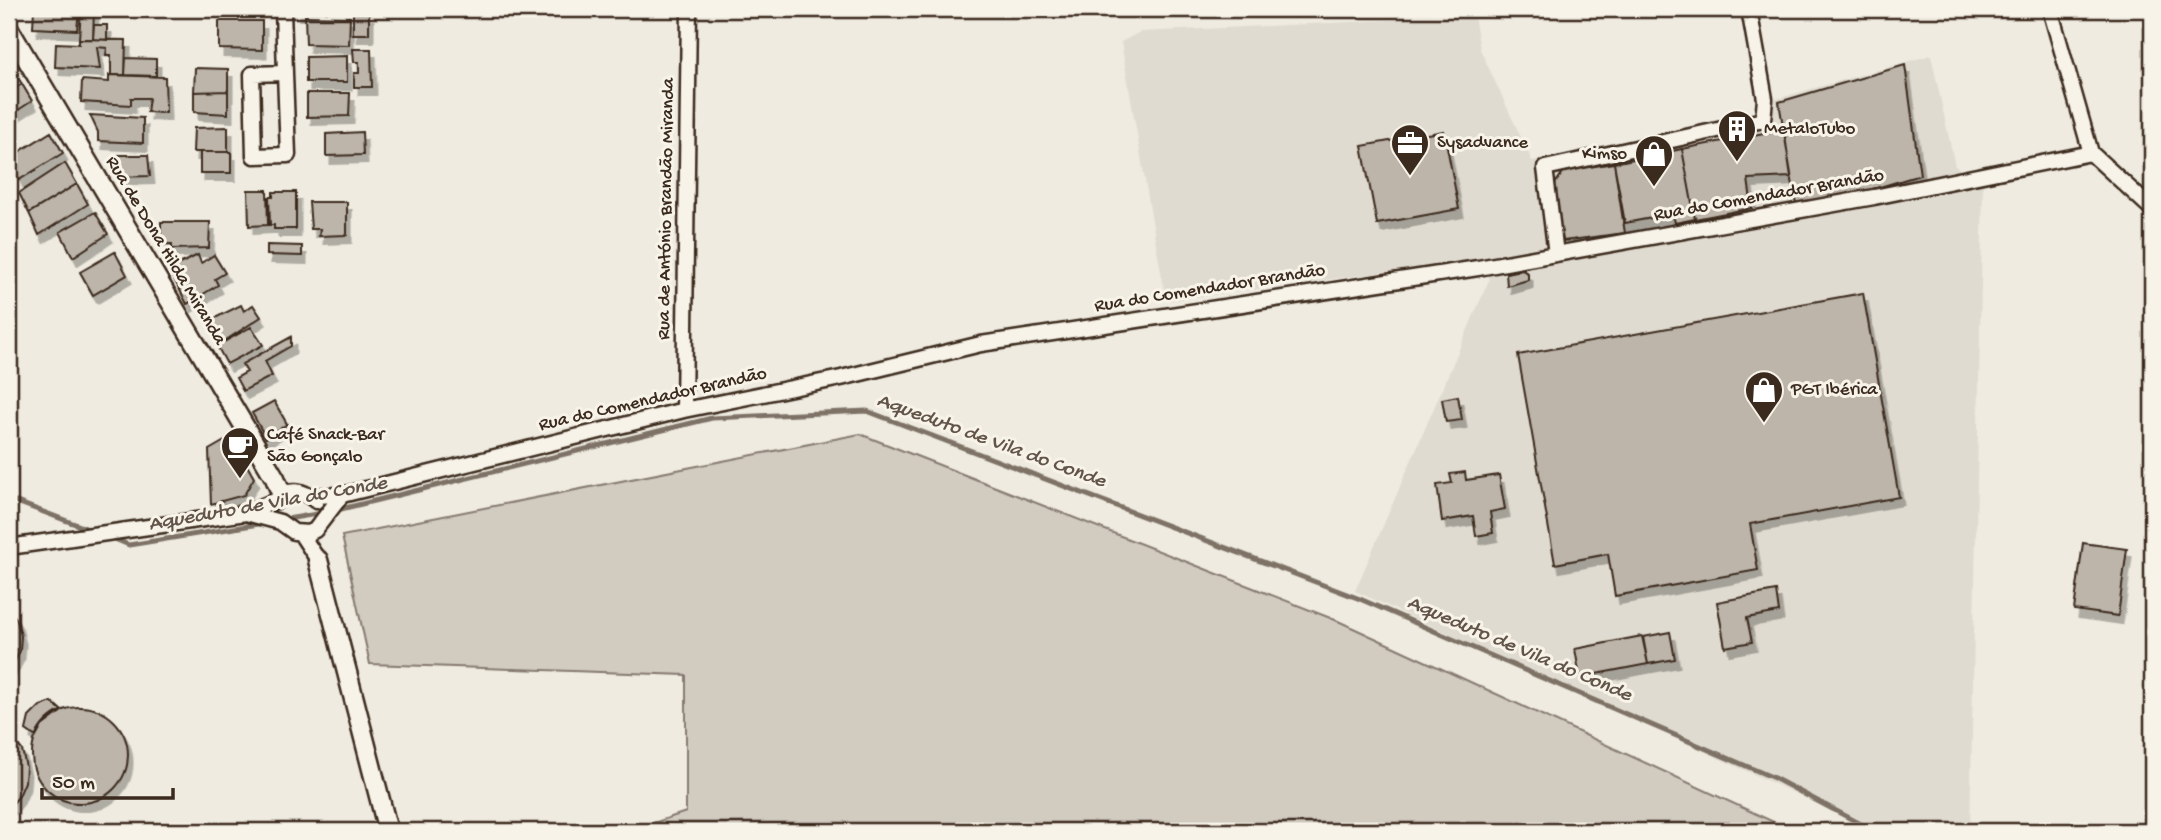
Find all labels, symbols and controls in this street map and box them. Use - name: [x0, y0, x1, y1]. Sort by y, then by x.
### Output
- street label: Rua de António Brandão Miranda: [653, 76, 681, 340]
- building icon: MetaloTubo: [1716, 108, 1758, 163]
- place label: MetaloTubo: [1764, 118, 1856, 141]
- office icon: Sysadvance: [1389, 122, 1431, 177]
- place label: Sysadvance: [1437, 132, 1528, 155]
- shop icon: Kimso: [1633, 133, 1675, 188]
- place label: Kimso: [1582, 143, 1627, 166]
- street label: Rua de Dona Hilda Miranda: [99, 152, 231, 351]
- street label: Rua do Comendador Brandão: [1652, 164, 1886, 228]
- street label: Rua do Comendador Brandão: [1093, 259, 1327, 319]
- street label: Rua do Comendador Brandão: [537, 363, 769, 437]
- shop icon: PGT Ibérica: [1743, 369, 1785, 424]
- place label: PGT Ibérica: [1790, 379, 1879, 402]
- water label: Aqueduto de Vila do Conde: [873, 389, 1110, 495]
- place label: Café Snack-Bar São Gonçalo: [267, 424, 387, 469]
- cafe icon: Café Snack-Bar São Gonçalo: [219, 425, 261, 480]
- water label: Aqueduto de Vila do Conde: [147, 472, 390, 538]
- water label: Aqueduto de Vila do Conde: [1403, 591, 1636, 709]
- scale bar: [42, 756, 173, 800]
- text: 50 m: [52, 772, 95, 797]

